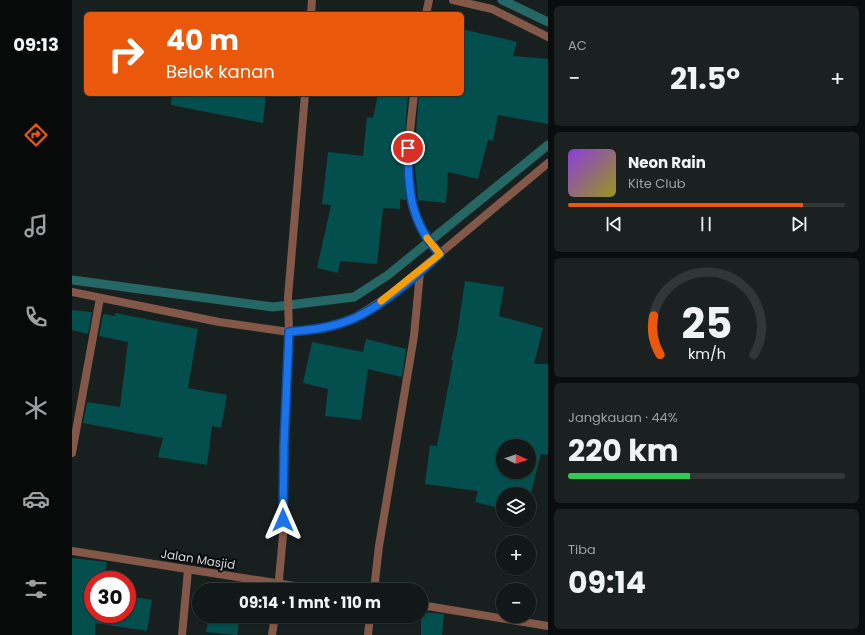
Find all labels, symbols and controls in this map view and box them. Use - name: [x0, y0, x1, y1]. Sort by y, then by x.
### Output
- text: 40 m: [166, 21, 239, 60]
- icon: right: [100, 28, 152, 80]
- text: 09:13: [13, 32, 59, 57]
- text: AC: [568, 36, 587, 55]
- text: 21.5°: [670, 57, 740, 100]
- text: Belok kanan: [166, 59, 275, 84]
- text: −: [568, 63, 580, 94]
- text: +: [830, 63, 845, 94]
- icon: directions: [22, 121, 50, 149]
- pin: [391, 131, 425, 165]
- icon: arrive: [397, 137, 419, 159]
- text: Neon Rain: [628, 152, 706, 173]
- text: Kite Club: [628, 174, 686, 193]
- icon: music: [22, 212, 50, 240]
- icon: previous: [603, 213, 625, 235]
- icon: pause: [695, 213, 717, 235]
- icon: next: [788, 213, 810, 235]
- text: 25: [681, 294, 732, 353]
- icon: phone: [22, 303, 50, 331]
- text: km/h: [687, 344, 726, 364]
- icon: climate: [22, 394, 50, 422]
- text: Jangkauan · 44%: [568, 408, 678, 427]
- text: 220 km: [568, 429, 679, 472]
- north arrow: [496, 439, 536, 479]
- map controls: [496, 439, 536, 623]
- icon: car: [22, 485, 50, 513]
- button: layers: [496, 487, 536, 527]
- position arrow: [262, 499, 304, 541]
- button: +: [496, 535, 536, 575]
- text: Tiba: [568, 540, 596, 559]
- street label: Jalan Masjid: [160, 545, 236, 573]
- text: 09:14: [568, 561, 646, 604]
- speed limit sign: 30: [84, 571, 136, 623]
- icon: filters: [22, 575, 50, 603]
- button: −: [496, 583, 536, 623]
- text: 09:14 · 1 mnt · 110 m: [239, 592, 381, 613]

